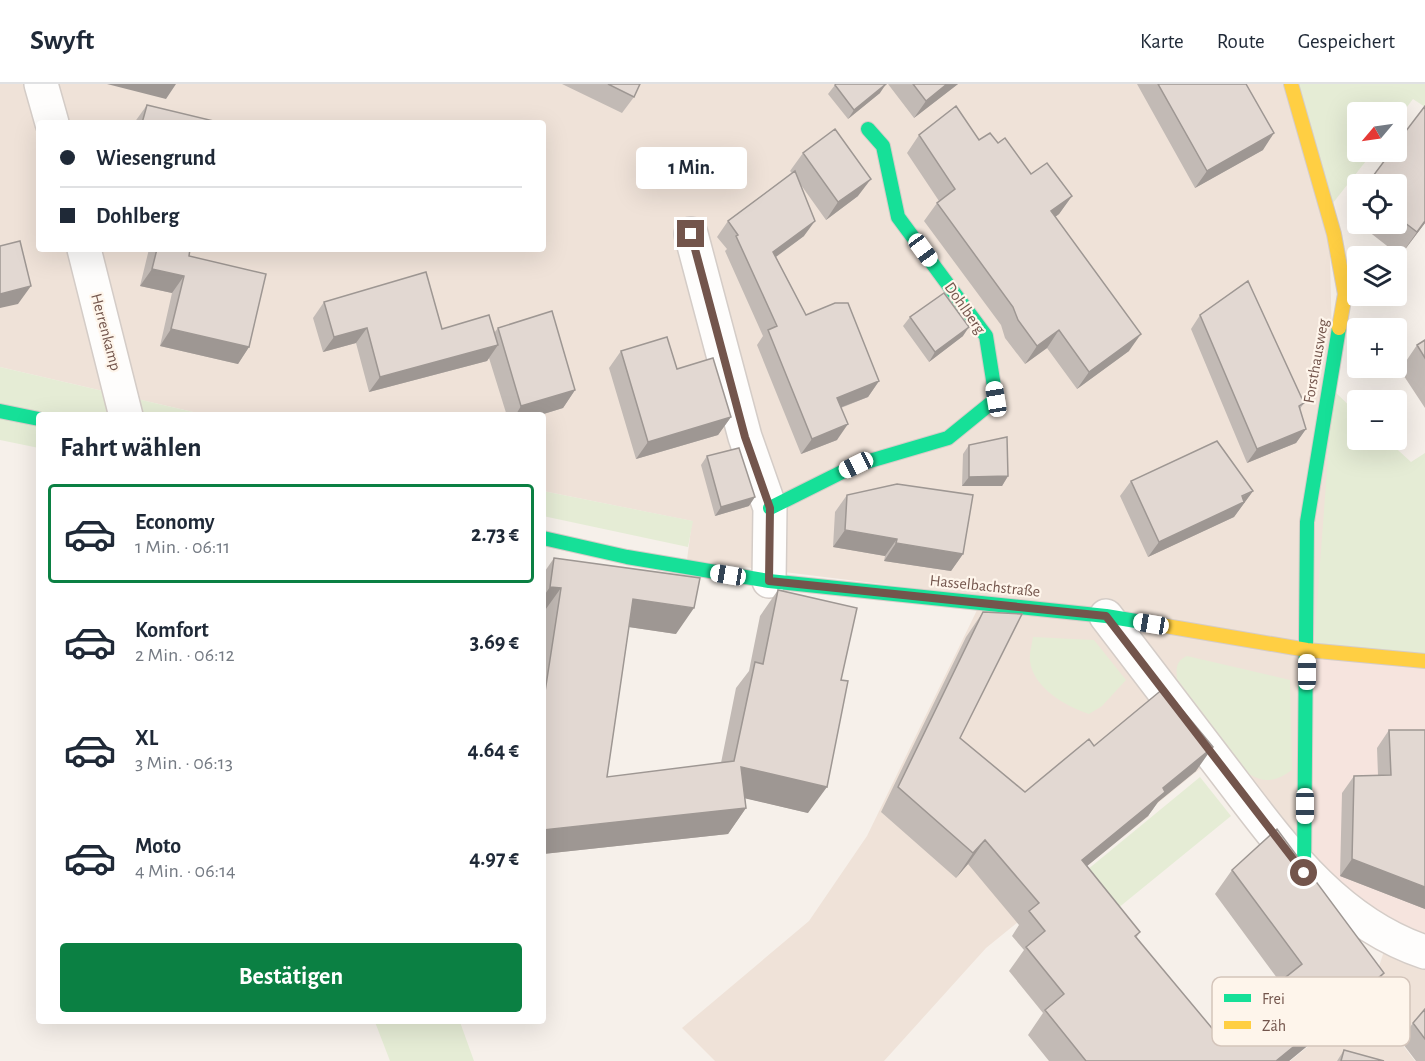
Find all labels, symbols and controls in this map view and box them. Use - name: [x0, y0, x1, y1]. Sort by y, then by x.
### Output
- text: Swyft: [30, 27, 94, 55]
- text: Karte: [1140, 31, 1184, 52]
- text: Route: [1217, 31, 1265, 52]
- text: Gespeichert: [1298, 31, 1395, 52]
- north arrow: [1347, 102, 1407, 162]
- map controls: [1347, 102, 1407, 450]
- text: Wiesengrund: [96, 147, 216, 169]
- callout: 1 Min.: [636, 147, 746, 189]
- text: 1 Min.: [668, 158, 715, 178]
- button: locate: [1347, 174, 1407, 234]
- text: Dohlberg: [96, 205, 179, 227]
- route end: [677, 220, 704, 247]
- car: [905, 230, 941, 270]
- button: layers: [1347, 246, 1407, 306]
- street label: Dohlberg: [942, 279, 989, 337]
- street label: Herrenkamp: [88, 292, 124, 372]
- street label: Forsthausweg: [1301, 317, 1331, 405]
- button: +: [1347, 318, 1407, 378]
- car: [984, 380, 1008, 418]
- button: −: [1347, 390, 1407, 450]
- text: Fahrt wählen: [60, 434, 202, 461]
- car: [836, 449, 876, 481]
- icon: car: [63, 507, 117, 561]
- text: Economy: [135, 511, 215, 533]
- text: 2.73 €: [471, 523, 519, 545]
- text: 1 Min. · 06:11: [135, 537, 230, 557]
- car: [709, 563, 747, 587]
- street label: Hasselbachstraße: [929, 572, 1041, 600]
- car: [1132, 612, 1170, 636]
- icon: car: [63, 615, 117, 669]
- text: Komfort: [135, 619, 209, 641]
- text: 3.69 €: [470, 631, 519, 653]
- text: 2 Min. · 06:12: [135, 645, 235, 665]
- car: [1298, 654, 1316, 690]
- icon: car: [63, 723, 117, 777]
- text: XL: [135, 727, 158, 749]
- text: 4.64 €: [468, 739, 519, 761]
- text: 3 Min. · 06:13: [135, 753, 233, 773]
- car: [1296, 788, 1314, 824]
- icon: car: [63, 831, 117, 885]
- text: Moto: [135, 835, 181, 857]
- text: 4.97 €: [469, 847, 519, 869]
- route start: [1290, 859, 1317, 886]
- text: 4 Min. · 06:14: [135, 861, 236, 881]
- button: Bestätigen: [60, 943, 522, 1012]
- legend: [1212, 977, 1410, 1046]
- text: Frei: [1262, 991, 1285, 1007]
- text: Zäh: [1262, 1018, 1286, 1034]

